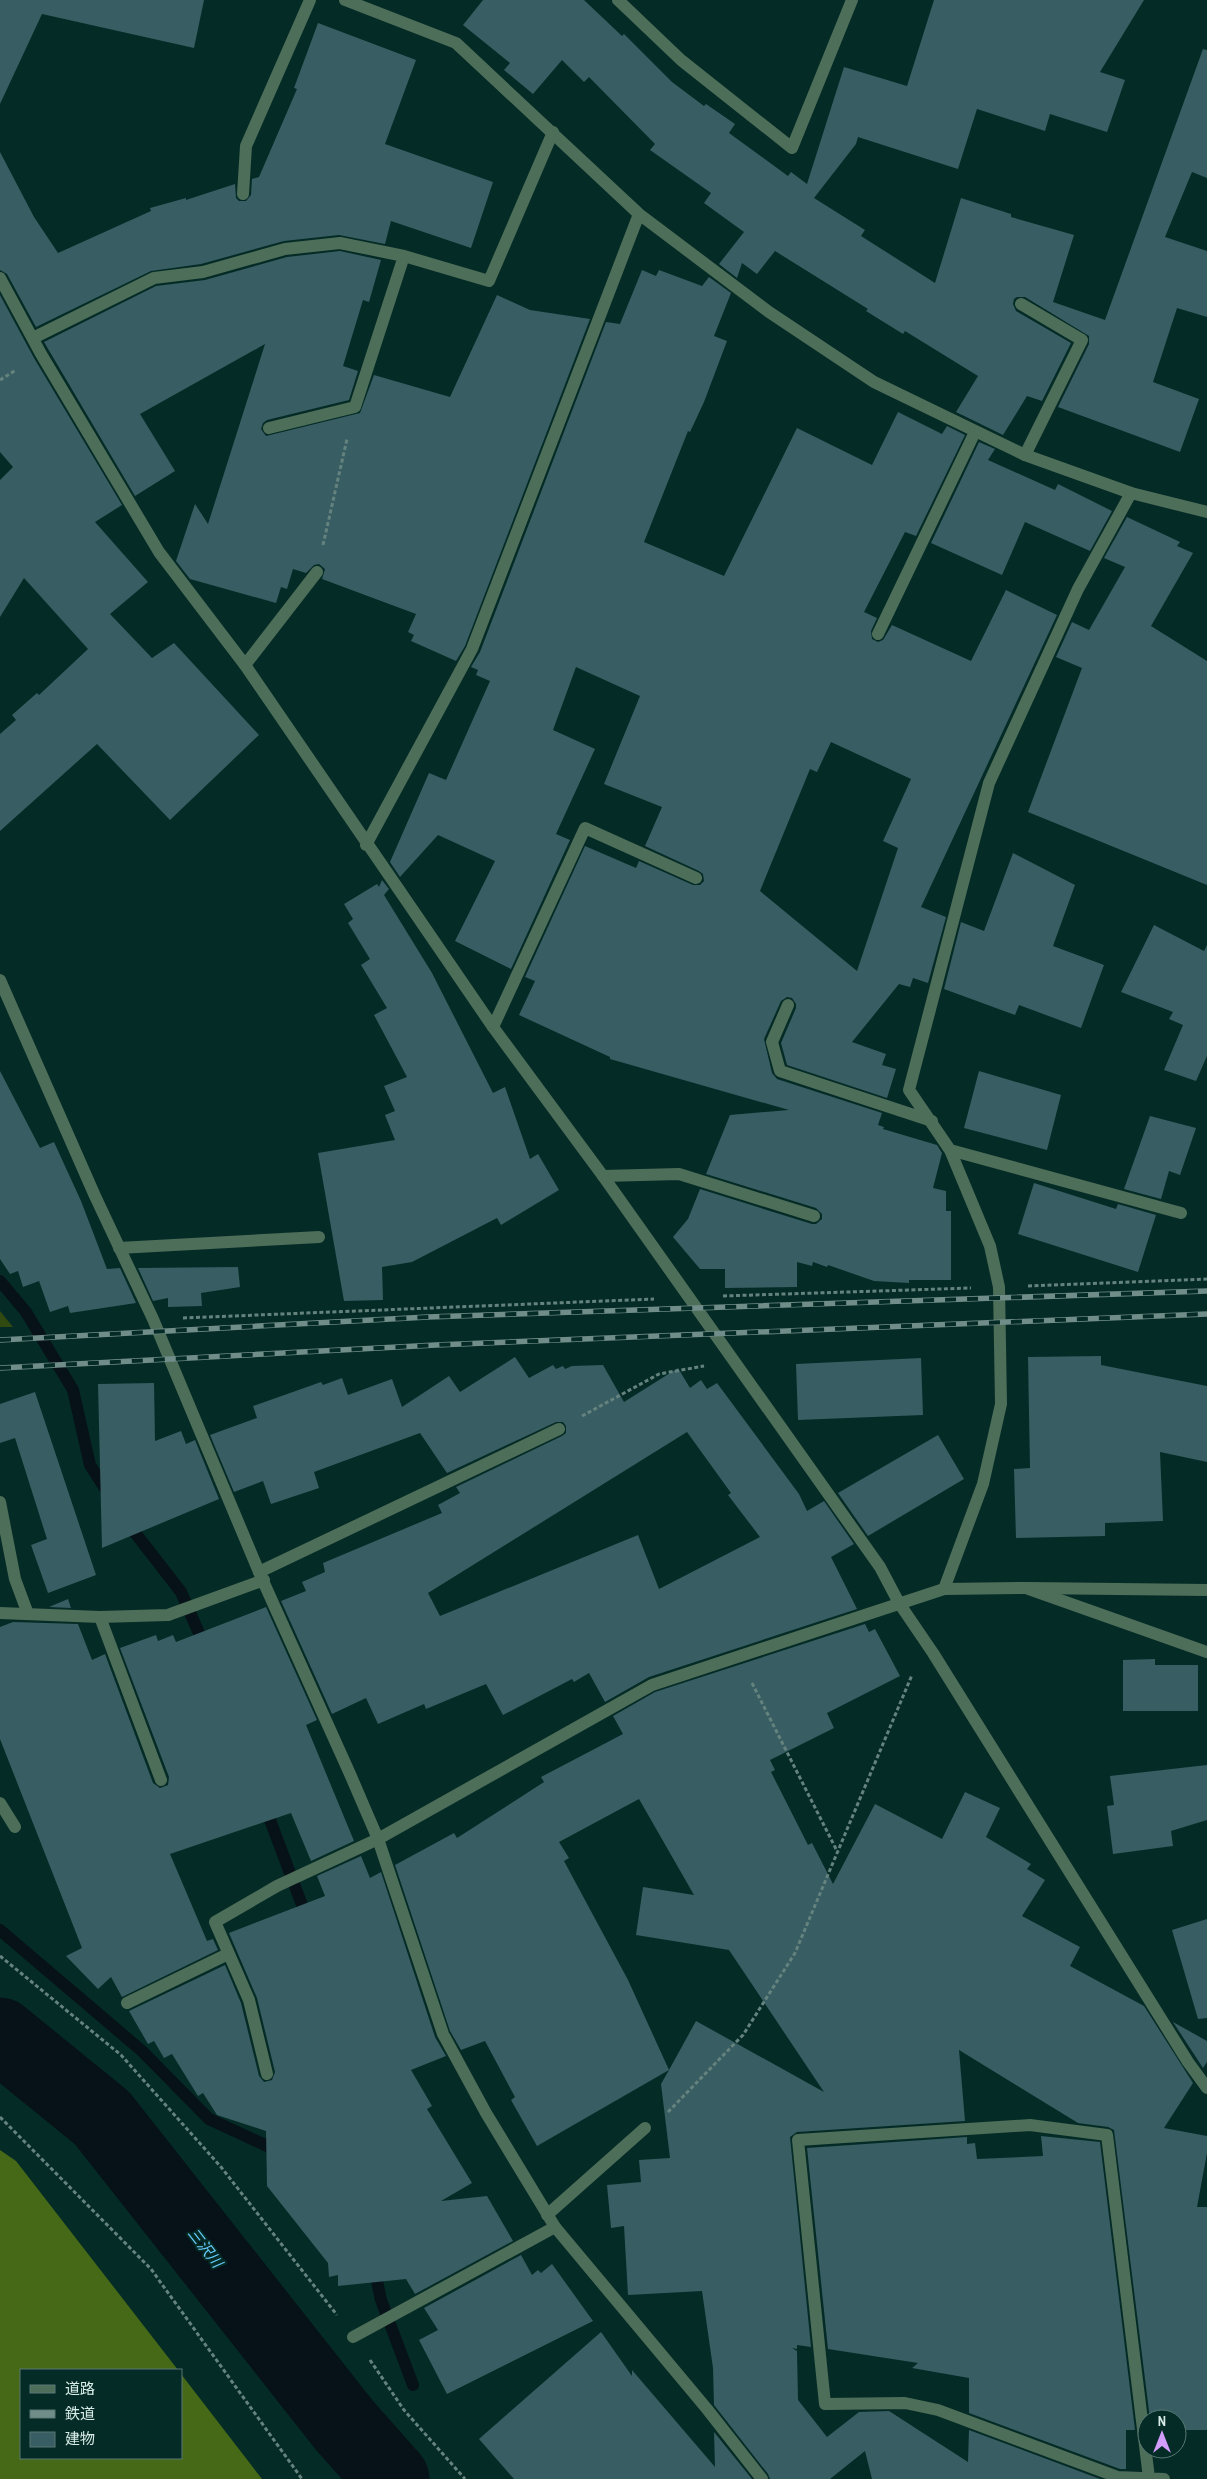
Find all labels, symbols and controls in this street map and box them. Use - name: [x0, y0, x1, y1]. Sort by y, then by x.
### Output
- water label: 三沢川: [183, 2223, 229, 2273]
- legend: [20, 2369, 182, 2459]
- text: 道路: [65, 2378, 95, 2399]
- text: 鉄道: [65, 2403, 95, 2424]
- north arrow: [1137, 2409, 1187, 2459]
- text: N: [1158, 2412, 1166, 2430]
- text: 建物: [65, 2428, 95, 2449]

